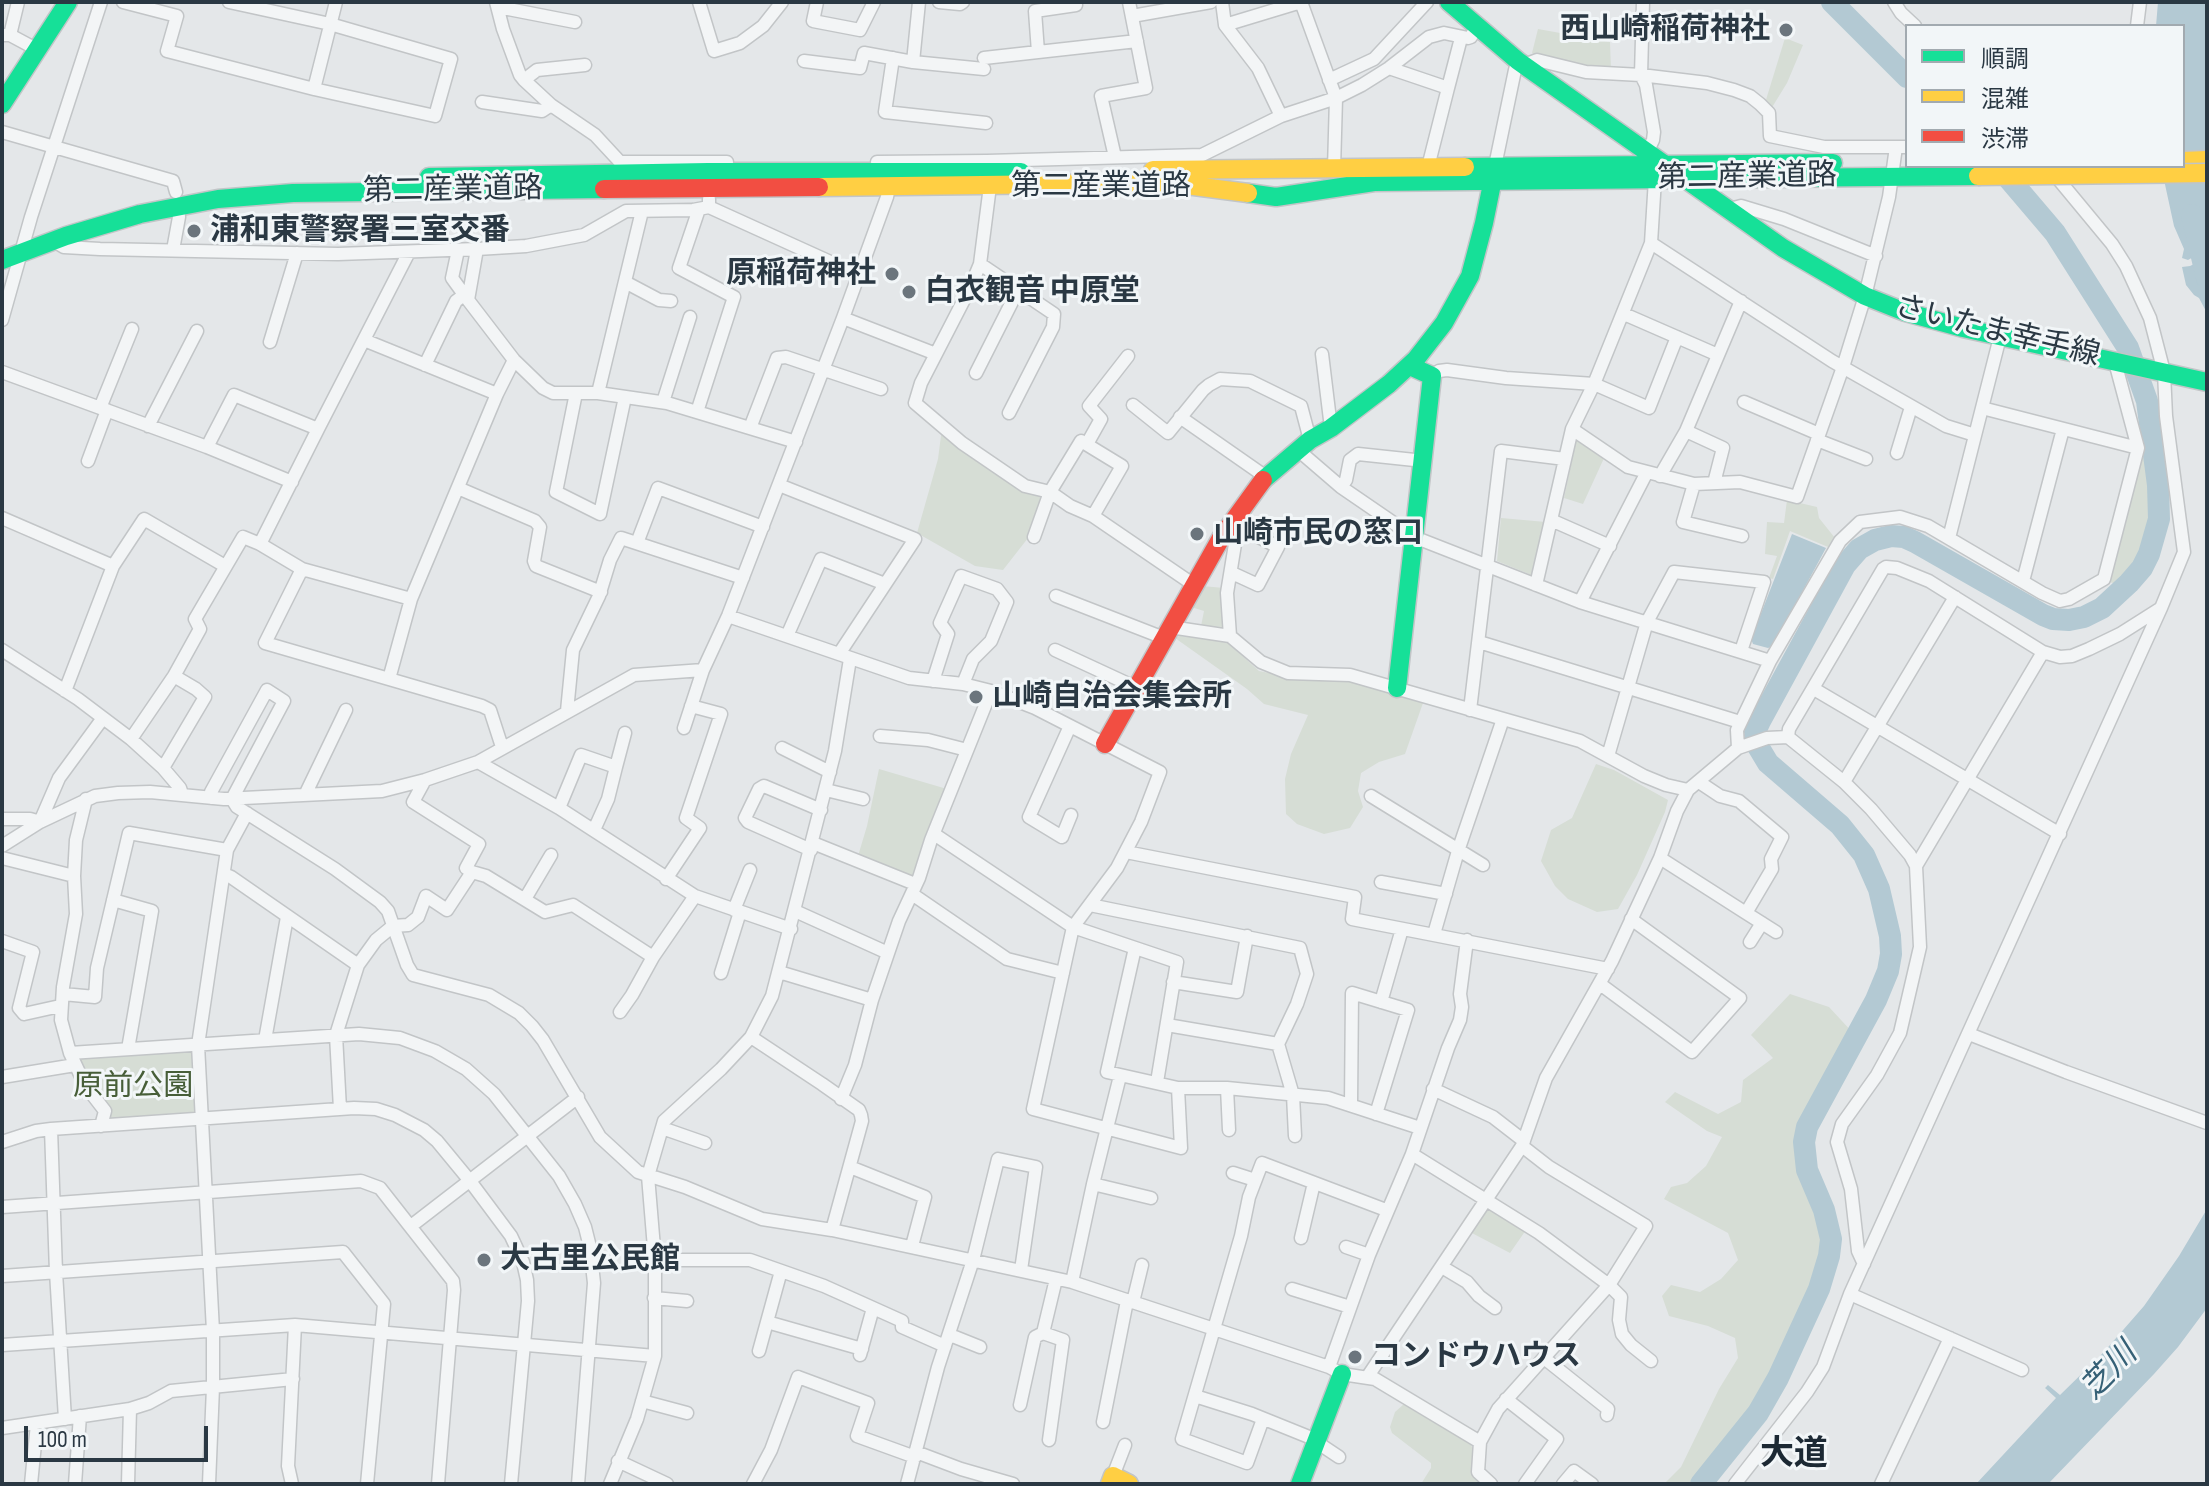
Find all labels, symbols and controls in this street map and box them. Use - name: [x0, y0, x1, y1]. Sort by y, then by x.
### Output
- place label: 西山崎稲荷神社: [1560, 12, 1770, 48]
- marker: 西山崎稲荷神社: [1777, 21, 1795, 39]
- legend: [1905, 24, 2185, 168]
- text: 順調: [1981, 45, 2029, 74]
- text: 混雑: [1981, 85, 2029, 114]
- text: 渋滞: [1981, 125, 2029, 154]
- street label: 第二産業道路: [1657, 158, 1837, 198]
- street label: 第二産業道路: [1011, 169, 1191, 205]
- street label: 第二産業道路: [363, 171, 543, 211]
- place label: 浦和東警察署三室交番: [210, 213, 510, 249]
- marker: 浦和東警察署三室交番: [185, 222, 203, 240]
- place label: 原稲荷神社: [726, 256, 876, 292]
- marker: 原稲荷神社: [883, 265, 901, 283]
- place label: 白衣観音 中原堂: [925, 274, 1140, 310]
- marker: 白衣観音 中原堂: [900, 283, 918, 301]
- street label: さいたま幸手線: [1891, 289, 2103, 375]
- place label: 山崎市民の窓口: [1213, 516, 1423, 552]
- marker: 山崎市民の窓口: [1188, 525, 1206, 543]
- place label: 山崎自治会集会所: [992, 679, 1232, 715]
- marker: 山崎自治会集会所: [967, 688, 985, 706]
- park label: 原前公園: [73, 1069, 193, 1105]
- place label: 大古里公民館: [500, 1242, 680, 1278]
- marker: 大古里公民館: [475, 1251, 493, 1269]
- water label: 芝川: [2074, 1336, 2146, 1408]
- place label: コンドウハウス: [1371, 1339, 1581, 1375]
- marker: コンドウハウス: [1346, 1348, 1364, 1366]
- scale bar: [28, 1410, 212, 1460]
- text: 100 m: [38, 1425, 87, 1454]
- district label: 大道: [1760, 1435, 1828, 1475]

